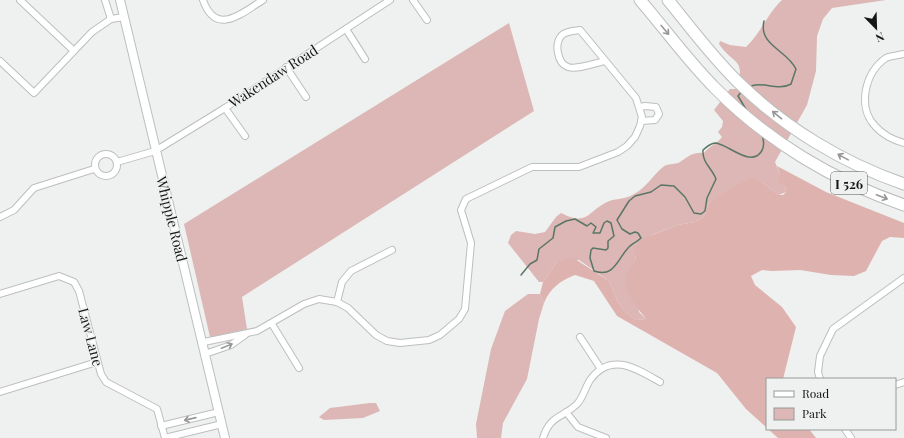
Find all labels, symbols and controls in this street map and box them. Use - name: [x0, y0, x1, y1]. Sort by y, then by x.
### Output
- north arrow: [856, 8, 896, 48]
- one-way arrow: [661, 25, 670, 35]
- text: N: [873, 29, 887, 46]
- street label: Wakendaw Road: [224, 40, 321, 112]
- one-way arrow: [771, 111, 782, 119]
- one-way arrow: [837, 153, 849, 161]
- road number: I 526: [831, 172, 867, 194]
- street label: Whipple Road: [152, 173, 192, 264]
- one-way arrow: [875, 194, 887, 202]
- street label: Law Lane: [74, 306, 108, 368]
- one-way arrow: [220, 342, 232, 350]
- legend: [766, 378, 896, 430]
- text: Road: [802, 385, 829, 401]
- text: Park: [802, 405, 827, 421]
- one-way arrow: [184, 416, 197, 423]

